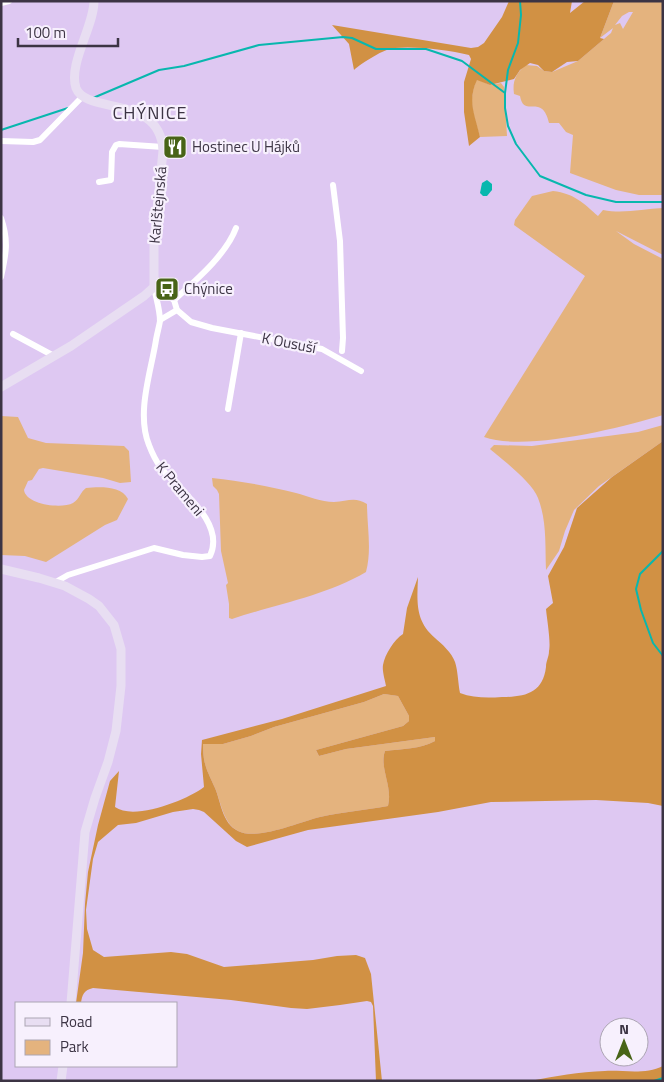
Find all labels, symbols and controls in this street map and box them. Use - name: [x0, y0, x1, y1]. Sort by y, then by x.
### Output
- scale bar: [18, 15, 118, 47]
- text: 100 m: [25, 21, 66, 44]
- district label: CHÝNICE: [113, 99, 187, 126]
- restaurant icon: Hostinec U Hájků: [162, 134, 188, 160]
- place label: Hostinec U Hájků: [192, 135, 300, 158]
- street label: Karlštejnská: [143, 165, 172, 245]
- bus stop icon: Chýnice: [154, 276, 180, 302]
- place label: Chýnice: [184, 277, 233, 300]
- street label: K Ousuší: [260, 326, 320, 359]
- street label: K Prameni: [151, 456, 210, 521]
- legend: [15, 1002, 178, 1067]
- text: Road: [60, 1010, 92, 1033]
- north arrow: [599, 1017, 649, 1067]
- text: N: [619, 1018, 629, 1039]
- text: Park: [60, 1035, 89, 1058]

